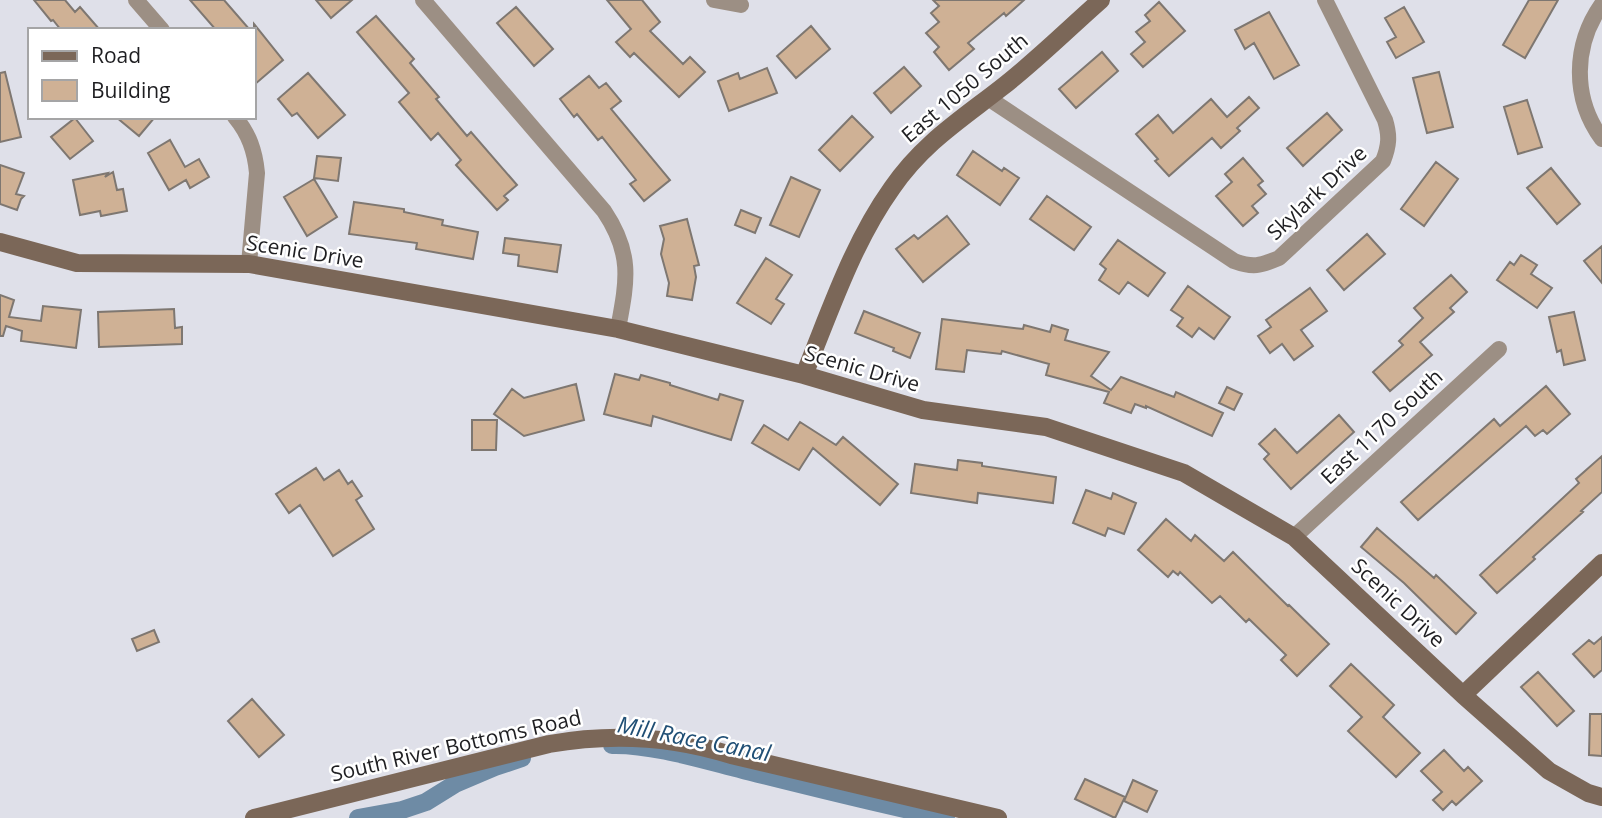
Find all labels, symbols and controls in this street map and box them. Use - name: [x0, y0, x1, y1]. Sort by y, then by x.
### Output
- street label: East 1050 South: [895, 26, 1034, 148]
- legend: [28, 28, 256, 119]
- text: Road: [91, 41, 141, 69]
- text: Building: [91, 76, 170, 104]
- street label: Skylark Drive: [1261, 139, 1372, 246]
- street label: Scenic Drive: [244, 228, 366, 274]
- street label: Scenic Drive: [801, 338, 923, 398]
- street label: East 1170 South: [1314, 362, 1448, 490]
- street label: Scenic Drive: [1346, 552, 1452, 653]
- street label: South River Bottoms Road: [328, 703, 584, 787]
- water label: Mill Race Canal: [615, 708, 775, 769]

